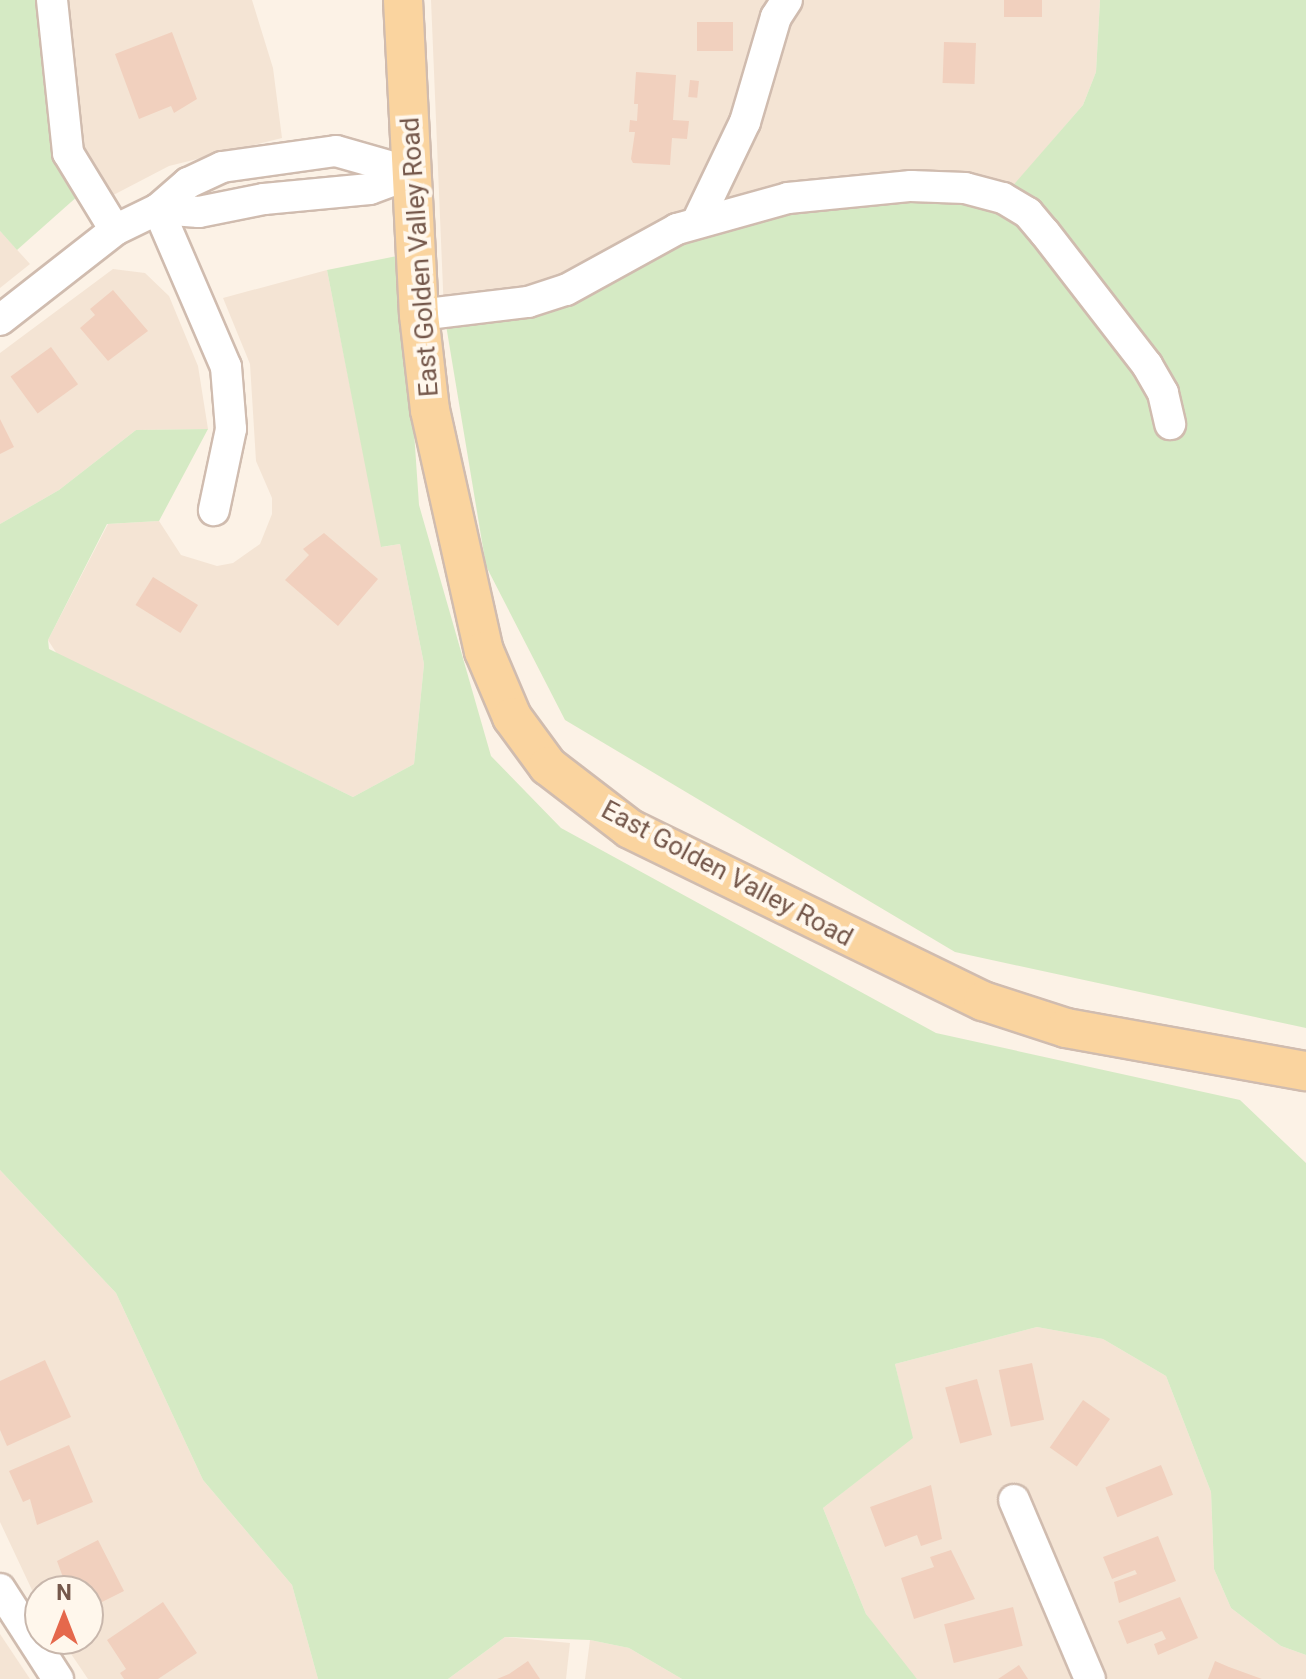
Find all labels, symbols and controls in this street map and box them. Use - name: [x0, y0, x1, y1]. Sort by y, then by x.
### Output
- street label: East Golden Valley Road: [395, 116, 445, 398]
- street label: East Golden Valley Road: [596, 794, 858, 954]
- north arrow: [24, 1575, 104, 1655]
- text: N: [56, 1580, 72, 1605]

